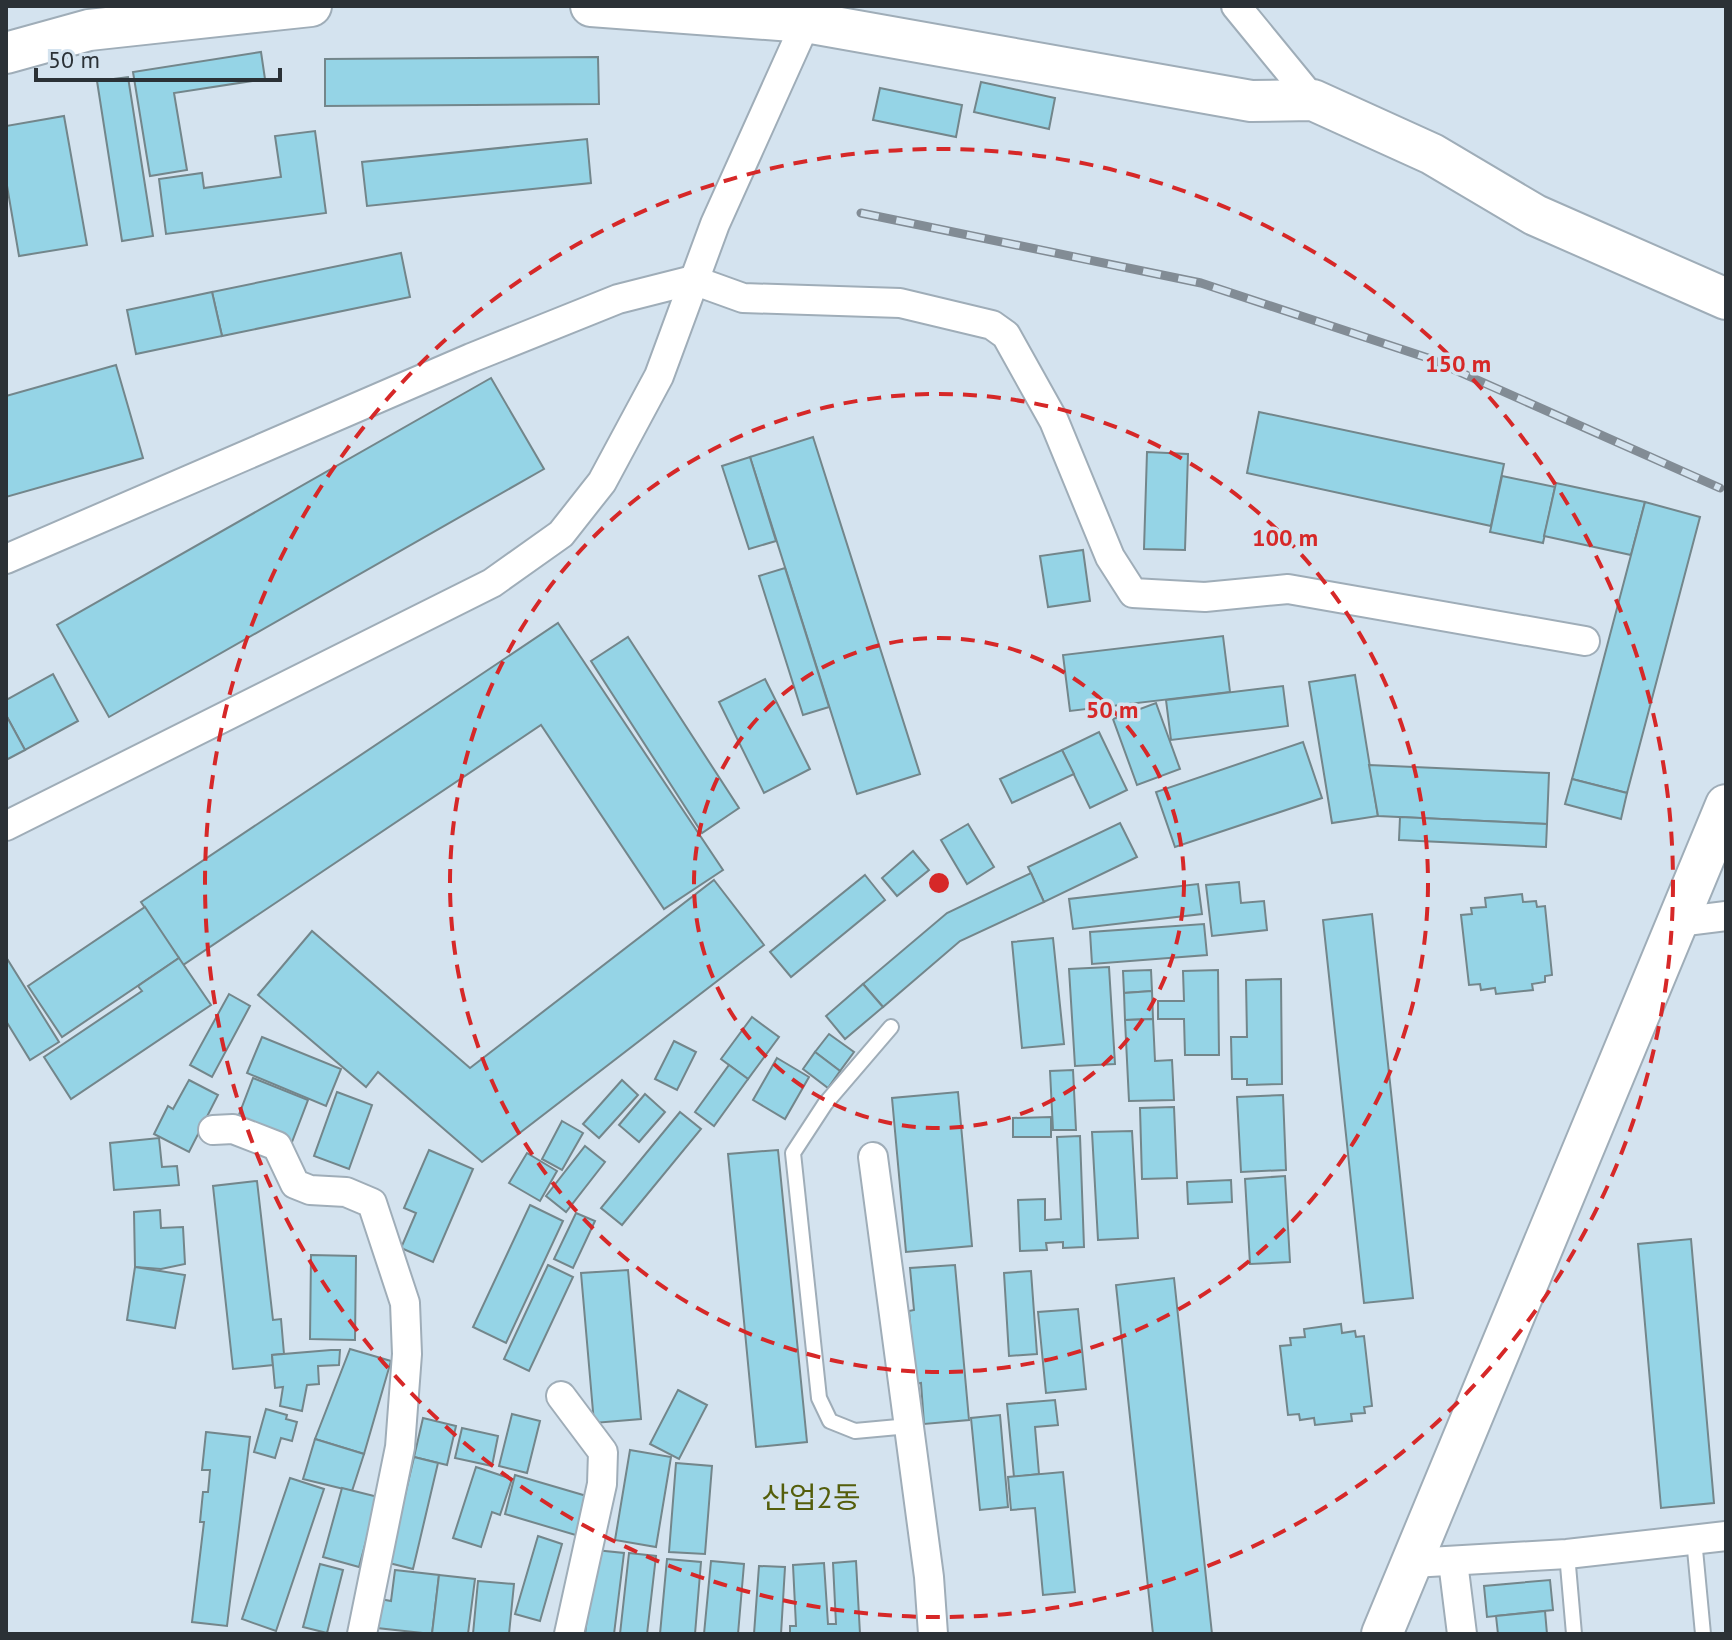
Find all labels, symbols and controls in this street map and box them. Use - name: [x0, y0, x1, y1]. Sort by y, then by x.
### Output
- scale bar: [36, 32, 280, 82]
- text: 50 m: [48, 44, 100, 75]
- text: 150 m: [1425, 348, 1491, 379]
- text: 100 m: [1252, 522, 1318, 553]
- text: 50 m: [1086, 694, 1138, 725]
- centre of rings: [925, 869, 953, 897]
- district label: 산업2동: [761, 1477, 861, 1516]

